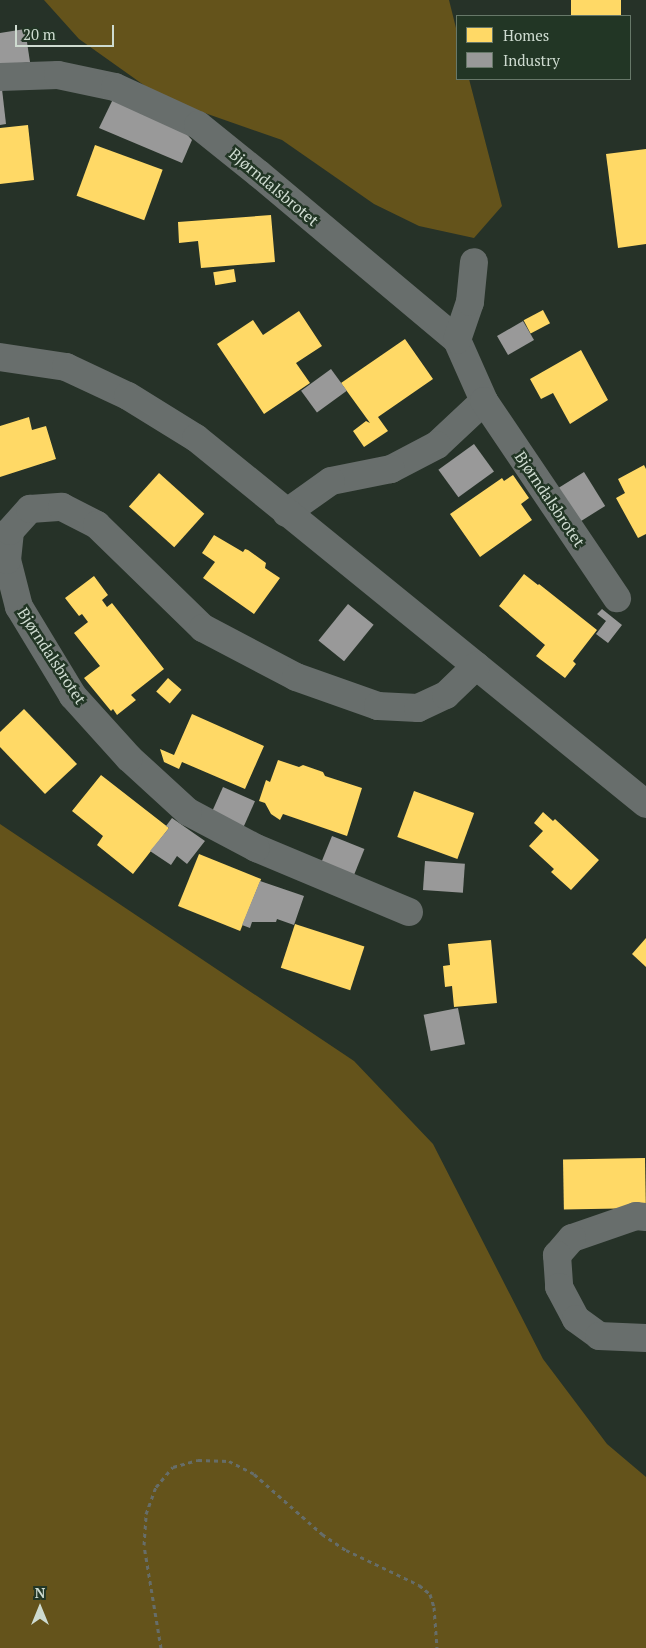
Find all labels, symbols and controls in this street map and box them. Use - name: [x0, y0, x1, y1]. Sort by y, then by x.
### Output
- scale bar: [18, 15, 116, 47]
- legend: [456, 15, 631, 80]
- text: 20 m: [23, 24, 56, 44]
- text: Homes: [503, 25, 549, 45]
- text: Industry: [503, 50, 560, 70]
- street label: Bjørndalsbrotet: [225, 144, 323, 230]
- street label: Bjørndalsbrotet: [511, 448, 589, 550]
- street label: Bjørndalsbrotet: [14, 604, 90, 708]
- north arrow: [15, 1583, 65, 1633]
- text: N: [35, 1583, 45, 1602]

